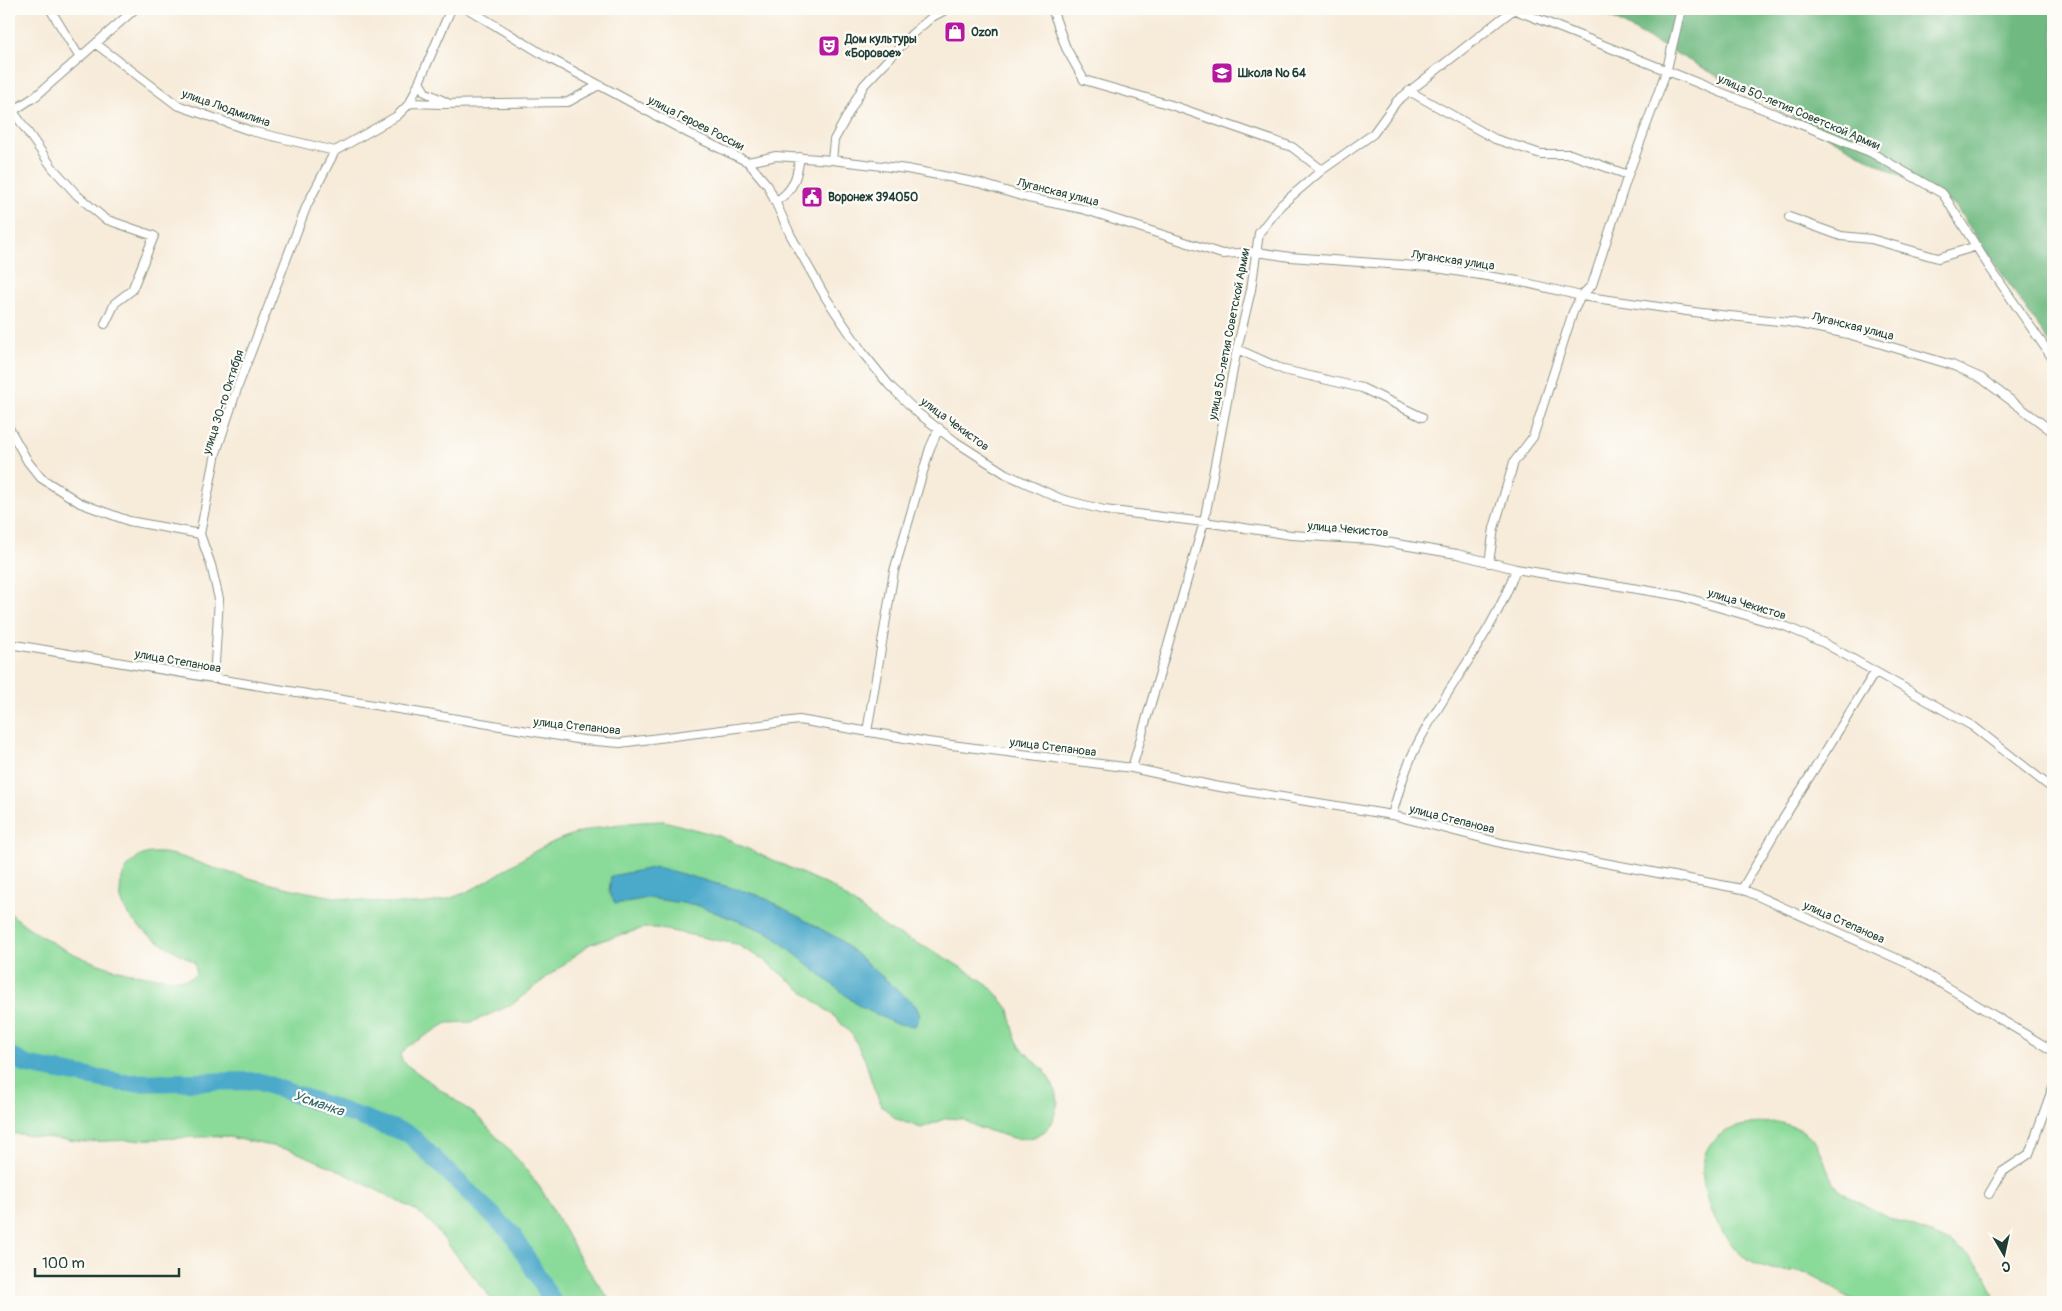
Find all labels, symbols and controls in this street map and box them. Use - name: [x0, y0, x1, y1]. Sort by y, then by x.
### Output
- shop icon: Ozon: [943, 20, 967, 44]
- place label: Ozon: [971, 25, 998, 40]
- place label: Дом культуры «Боровое»: [844, 32, 917, 61]
- theatre icon: Дом культуры «Боровое»: [817, 34, 841, 58]
- school or university icon: Школа № 64: [1210, 61, 1234, 85]
- place label: Школа № 64: [1237, 66, 1306, 81]
- street label: улица 50-летия Советской Армии: [1714, 71, 1883, 154]
- street label: улица Людмилина: [179, 86, 272, 131]
- street label: улица Героев России: [644, 92, 747, 154]
- street label: Луганская улица: [1014, 175, 1101, 210]
- public building icon: Воронеж 394050: [800, 185, 824, 209]
- place label: Воронеж 394050: [828, 190, 918, 205]
- street label: улица 50-летия Советской Армии: [1205, 246, 1254, 422]
- street label: Луганская улица: [1409, 247, 1496, 274]
- street label: Луганская улица: [1809, 309, 1896, 344]
- street label: улица 30-го Октября: [199, 348, 248, 457]
- street label: улица Чекистов: [917, 394, 992, 454]
- street label: улица Чекистов: [1306, 518, 1389, 541]
- street label: улица Чекистов: [1705, 585, 1788, 624]
- street label: улица Степанова: [133, 646, 223, 677]
- street label: улица Степанова: [532, 714, 622, 739]
- street label: улица Степанова: [1008, 735, 1098, 760]
- street label: улица Степанова: [1407, 801, 1497, 837]
- street label: улица Степанова: [1800, 897, 1887, 947]
- water label: Усманка: [292, 1087, 348, 1120]
- north arrow: [1980, 1228, 2030, 1278]
- scale bar: [35, 1246, 179, 1278]
- text: 100 m: [42, 1254, 85, 1273]
- text: С: [2000, 1257, 2012, 1275]

